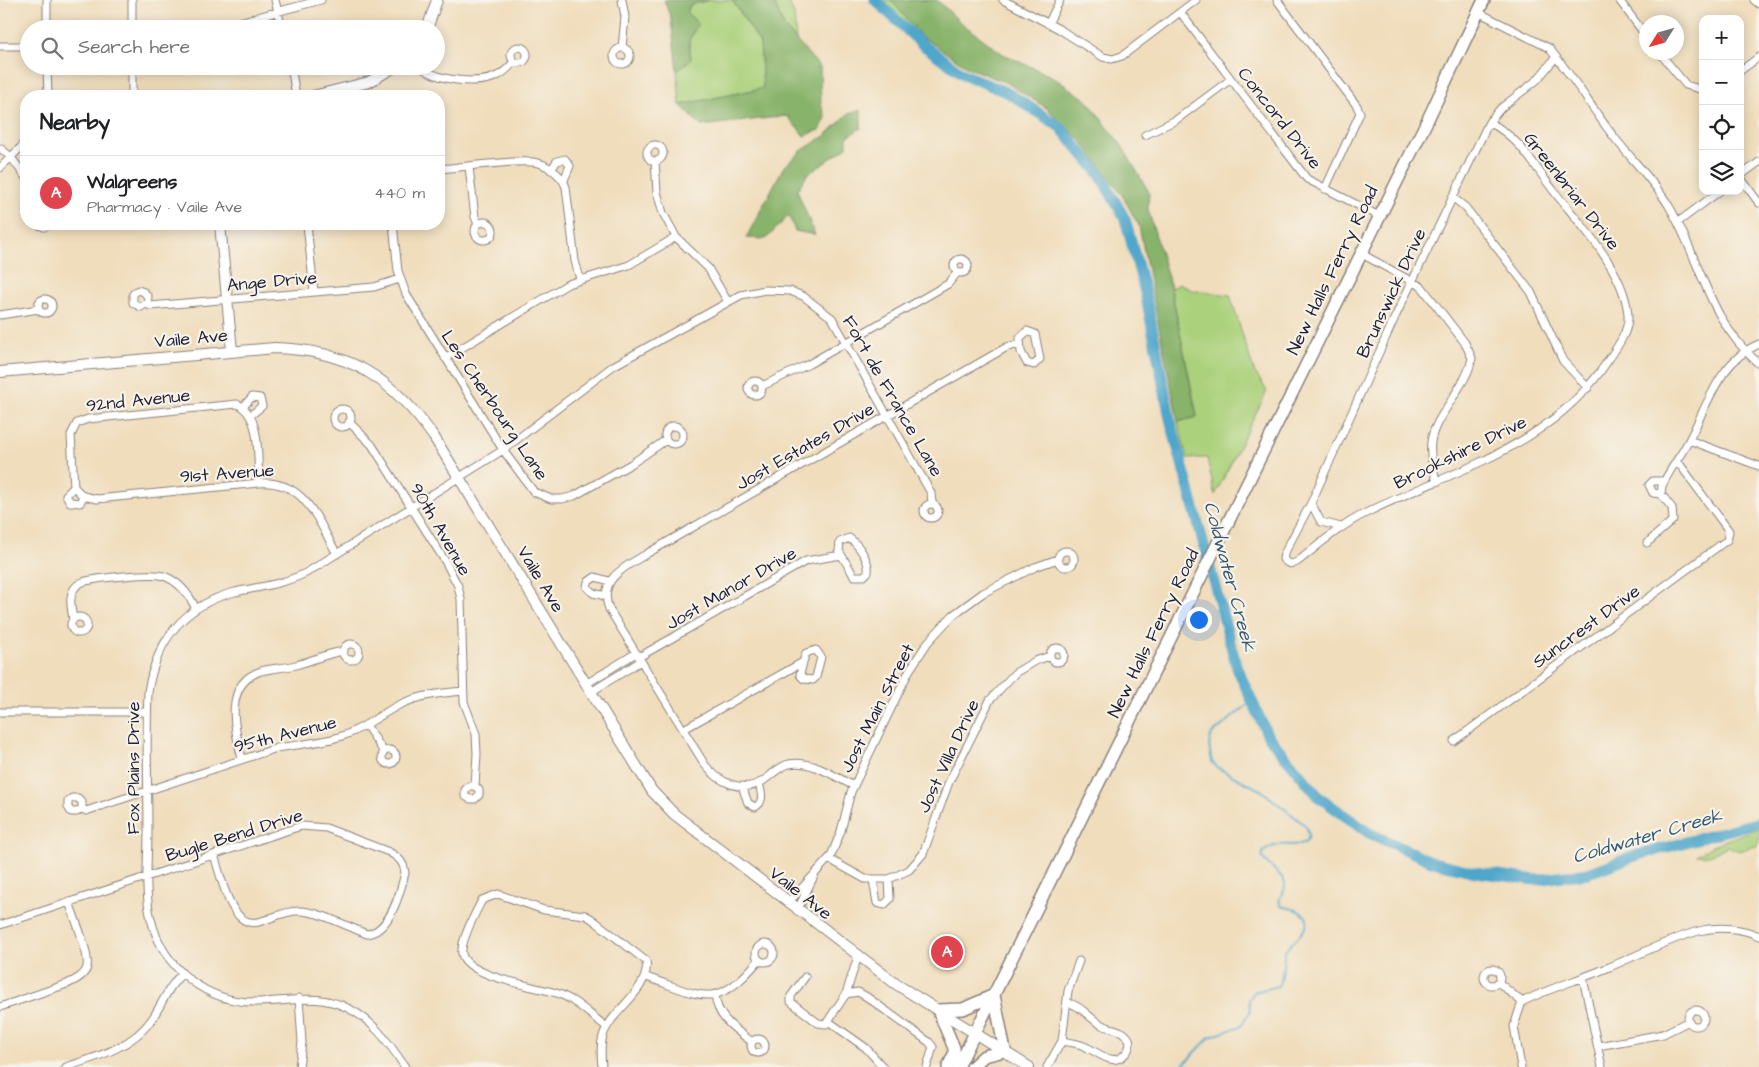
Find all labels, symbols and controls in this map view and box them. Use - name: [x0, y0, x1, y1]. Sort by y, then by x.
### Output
- north arrow: [1639, 15, 1684, 60]
- map controls: [1699, 15, 1744, 195]
- button: +: [1699, 15, 1744, 60]
- search box: [20, 20, 445, 75]
- icon: search: [38, 34, 66, 62]
- text: Search here: [78, 34, 190, 61]
- button: −: [1699, 60, 1744, 105]
- street label: Concord Drive: [1232, 62, 1328, 175]
- button: locate: [1699, 105, 1744, 150]
- text: Nearby: [40, 108, 110, 137]
- street label: Greenbriar Drive: [1518, 127, 1626, 256]
- button: layers: [1699, 150, 1744, 195]
- text: Walgreens: [87, 169, 177, 196]
- street label: New Halls Ferry Road: [1281, 181, 1385, 359]
- text: A: [51, 182, 61, 204]
- text: 440 m: [374, 182, 425, 204]
- text: Pharmacy · Vaile Ave: [87, 196, 242, 218]
- street label: Brunswick Drive: [1350, 224, 1433, 362]
- street label: Ange Drive: [226, 265, 318, 299]
- street label: Fort de France Lane: [836, 311, 949, 482]
- street label: Vaile Ave: [153, 323, 229, 354]
- street label: Les Cherbourg Lane: [434, 325, 554, 486]
- street label: 92nd Avenue: [85, 383, 192, 418]
- street label: Jost Estates Drive: [731, 396, 879, 496]
- street label: Brookshire Drive: [1390, 409, 1531, 495]
- street label: 91st Avenue: [179, 458, 275, 489]
- street label: 90th Avenue: [404, 478, 477, 581]
- water label: Coldwater Creek: [1197, 498, 1263, 655]
- street label: Vaile Ave: [511, 541, 570, 617]
- street label: Jost Manor Drive: [661, 541, 801, 636]
- street label: New Halls Ferry Road: [1102, 544, 1206, 722]
- street label: Suncrest Drive: [1527, 579, 1646, 674]
- your location: [1186, 607, 1212, 633]
- street label: Jost Main Street: [834, 639, 921, 777]
- street label: Jost Villa Drive: [911, 695, 986, 817]
- street label: Fox Plains Drive: [121, 701, 146, 835]
- street label: 95th Avenue: [231, 710, 339, 759]
- water label: Coldwater Creek: [1570, 802, 1726, 871]
- street label: Bugle Bend Drive: [162, 803, 306, 869]
- street label: Vaile Ave: [764, 861, 838, 926]
- pin: A: [931, 933, 963, 971]

